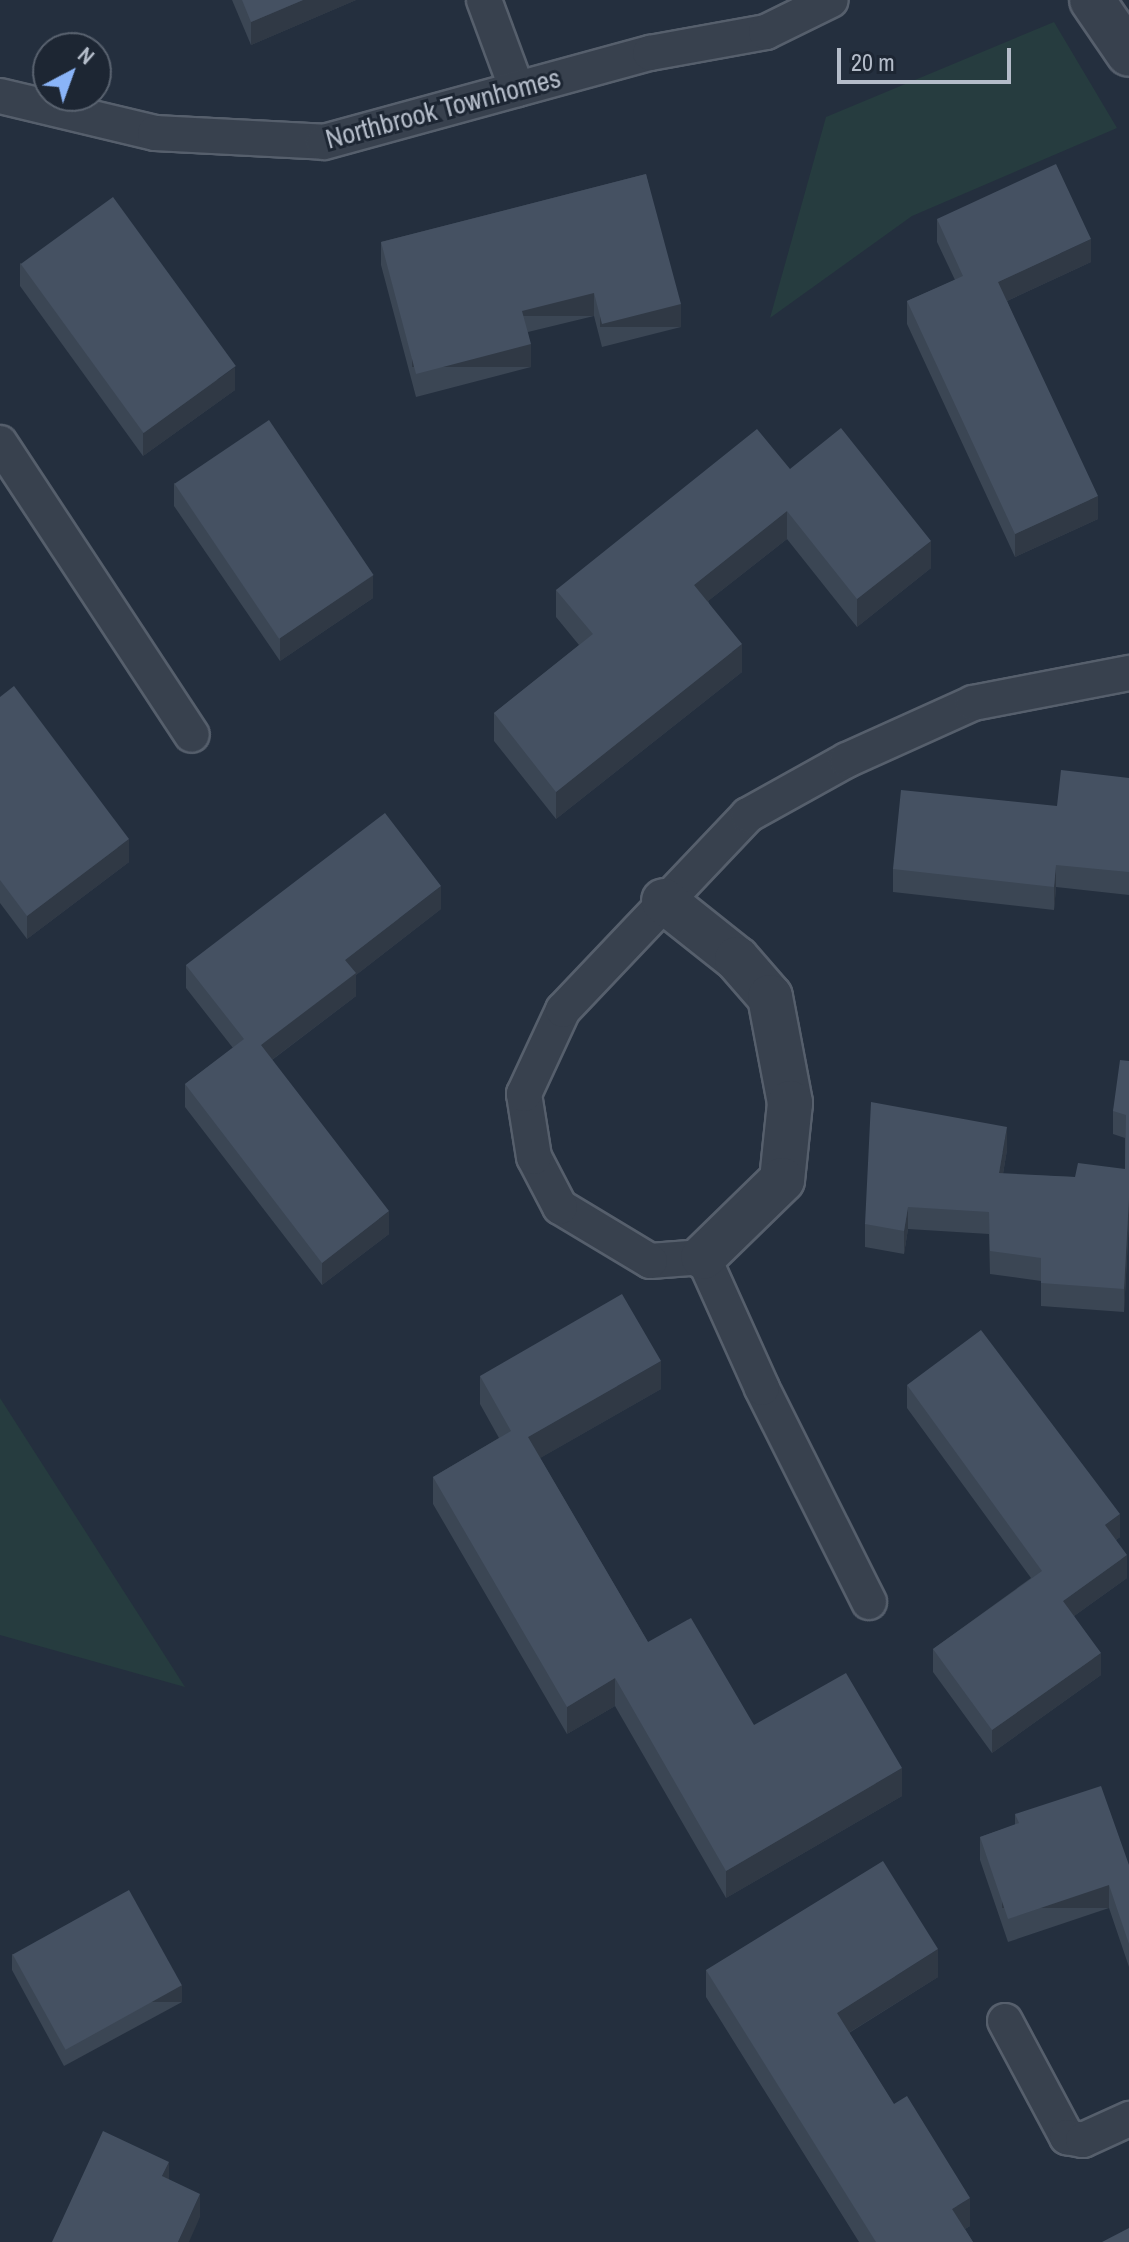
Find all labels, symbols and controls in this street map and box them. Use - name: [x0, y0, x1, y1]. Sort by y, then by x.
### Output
- north arrow: [32, 32, 112, 112]
- scale bar: [841, 32, 1015, 82]
- text: N: [72, 40, 101, 71]
- text: 20 m: [851, 46, 895, 78]
- street label: Northbrook Townhomes: [322, 60, 564, 156]

